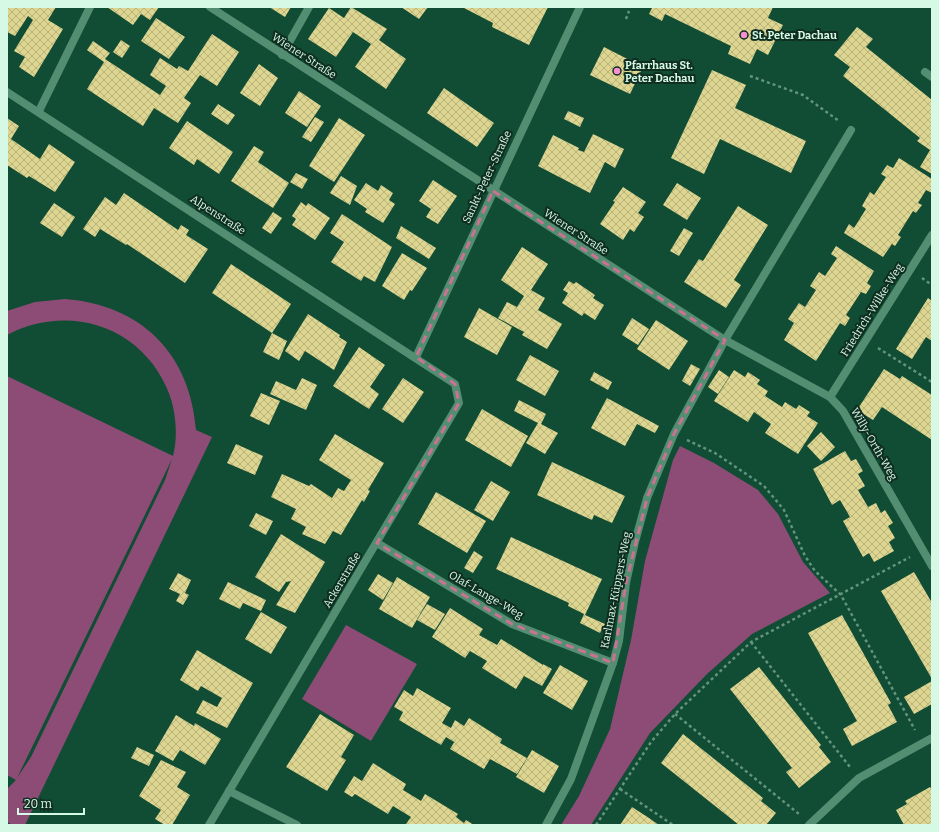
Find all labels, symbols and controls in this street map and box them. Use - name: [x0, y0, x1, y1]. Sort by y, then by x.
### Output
- place label: St. Peter Dachau: [752, 29, 837, 42]
- street label: Wiener Straße: [269, 30, 339, 82]
- marker: St. Peter Dachau: [739, 30, 749, 40]
- place label: Pfarrhaus St. Peter Dachau: [625, 59, 695, 85]
- marker: Pfarrhaus St. Peter Dachau: [612, 66, 622, 76]
- street label: Sankt-Peter-Straße: [460, 129, 514, 225]
- street label: Alpenstraße: [188, 192, 248, 238]
- street label: Wiener Straße: [541, 206, 611, 258]
- street label: Friedrich-Wilke-Weg: [838, 261, 906, 359]
- street label: Willy-Orth-Weg: [848, 405, 900, 483]
- street label: Karlmax-Küppers-Weg: [598, 531, 634, 649]
- street label: Ackerstraße: [320, 550, 364, 610]
- street label: Olaf-Lange-Weg: [447, 568, 525, 622]
- scale bar: [18, 790, 84, 816]
- text: 20 m: [24, 797, 53, 811]

